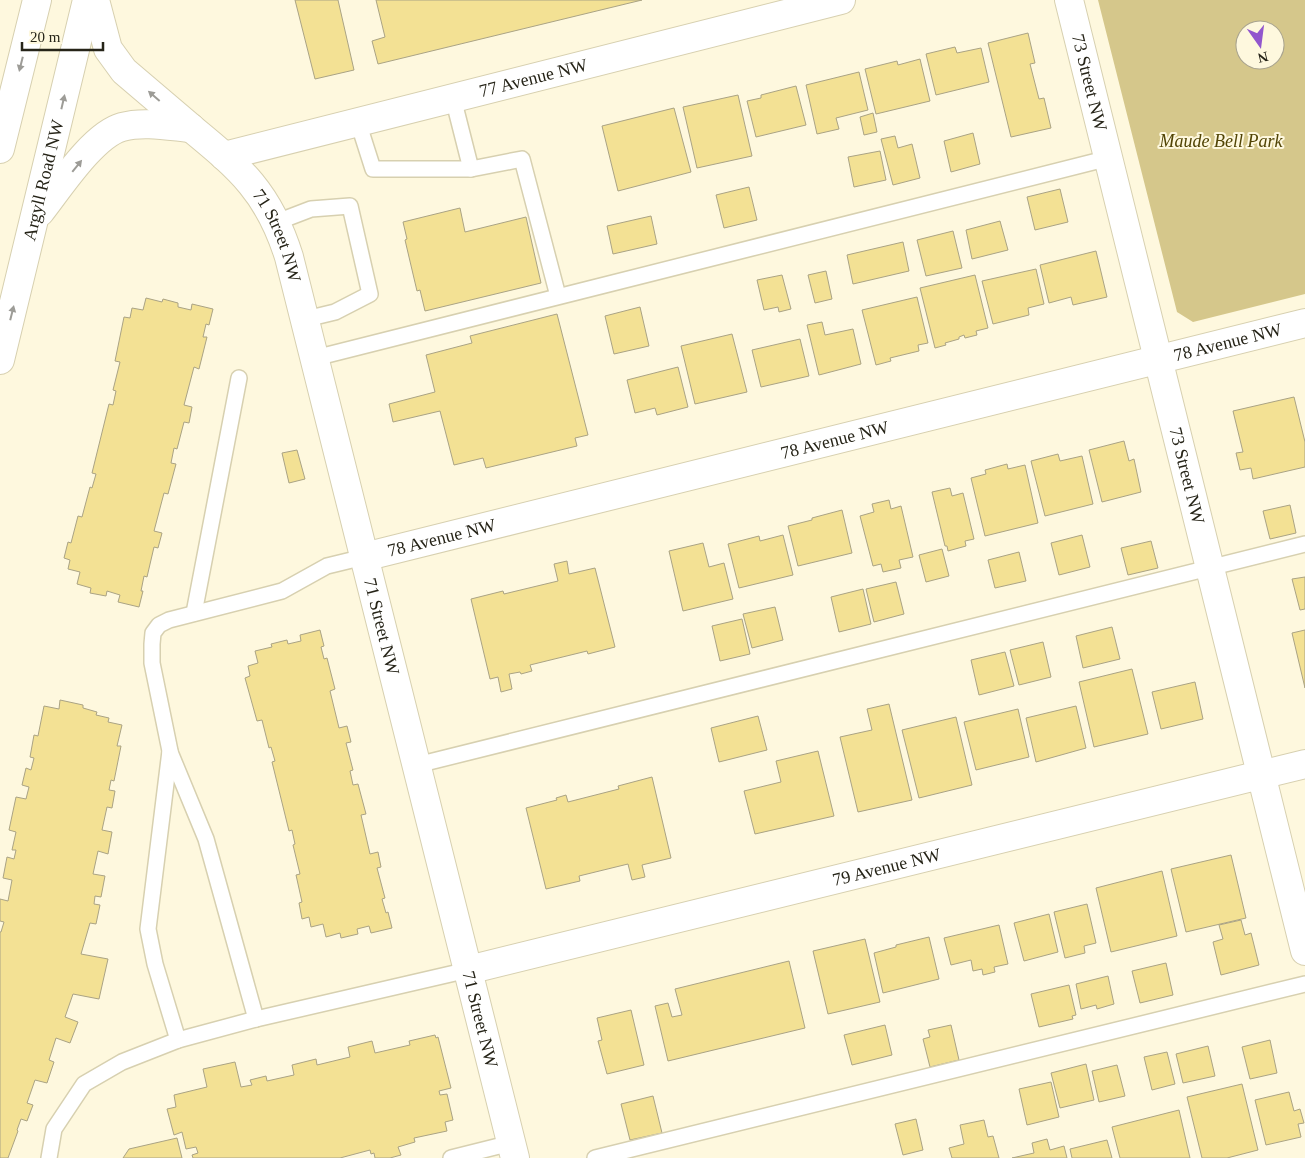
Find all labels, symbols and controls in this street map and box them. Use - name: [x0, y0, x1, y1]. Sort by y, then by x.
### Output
- scale bar: [22, 20, 104, 52]
- north arrow: [1235, 20, 1285, 70]
- text: 20 m: [30, 29, 61, 45]
- street label: 73 Street NW: [1068, 32, 1111, 133]
- text: N: [1256, 49, 1270, 66]
- street label: 77 Avenue NW: [477, 55, 589, 101]
- one-way arrow: [17, 57, 25, 72]
- one-way arrow: [148, 90, 160, 102]
- one-way arrow: [59, 95, 67, 110]
- street label: Argyll Road NW: [19, 118, 68, 243]
- park label: Maude Bell Park: [1159, 131, 1283, 151]
- one-way arrow: [71, 160, 82, 173]
- street label: 71 Street NW: [249, 185, 305, 284]
- one-way arrow: [8, 305, 16, 320]
- street label: 78 Avenue NW: [1172, 319, 1284, 365]
- street label: 78 Avenue NW: [779, 417, 891, 463]
- street label: 73 Street NW: [1165, 425, 1209, 526]
- street label: 78 Avenue NW: [386, 515, 498, 561]
- street label: 71 Street NW: [360, 576, 403, 677]
- street label: 79 Avenue NW: [830, 844, 943, 890]
- street label: 71 Street NW: [458, 969, 502, 1070]

